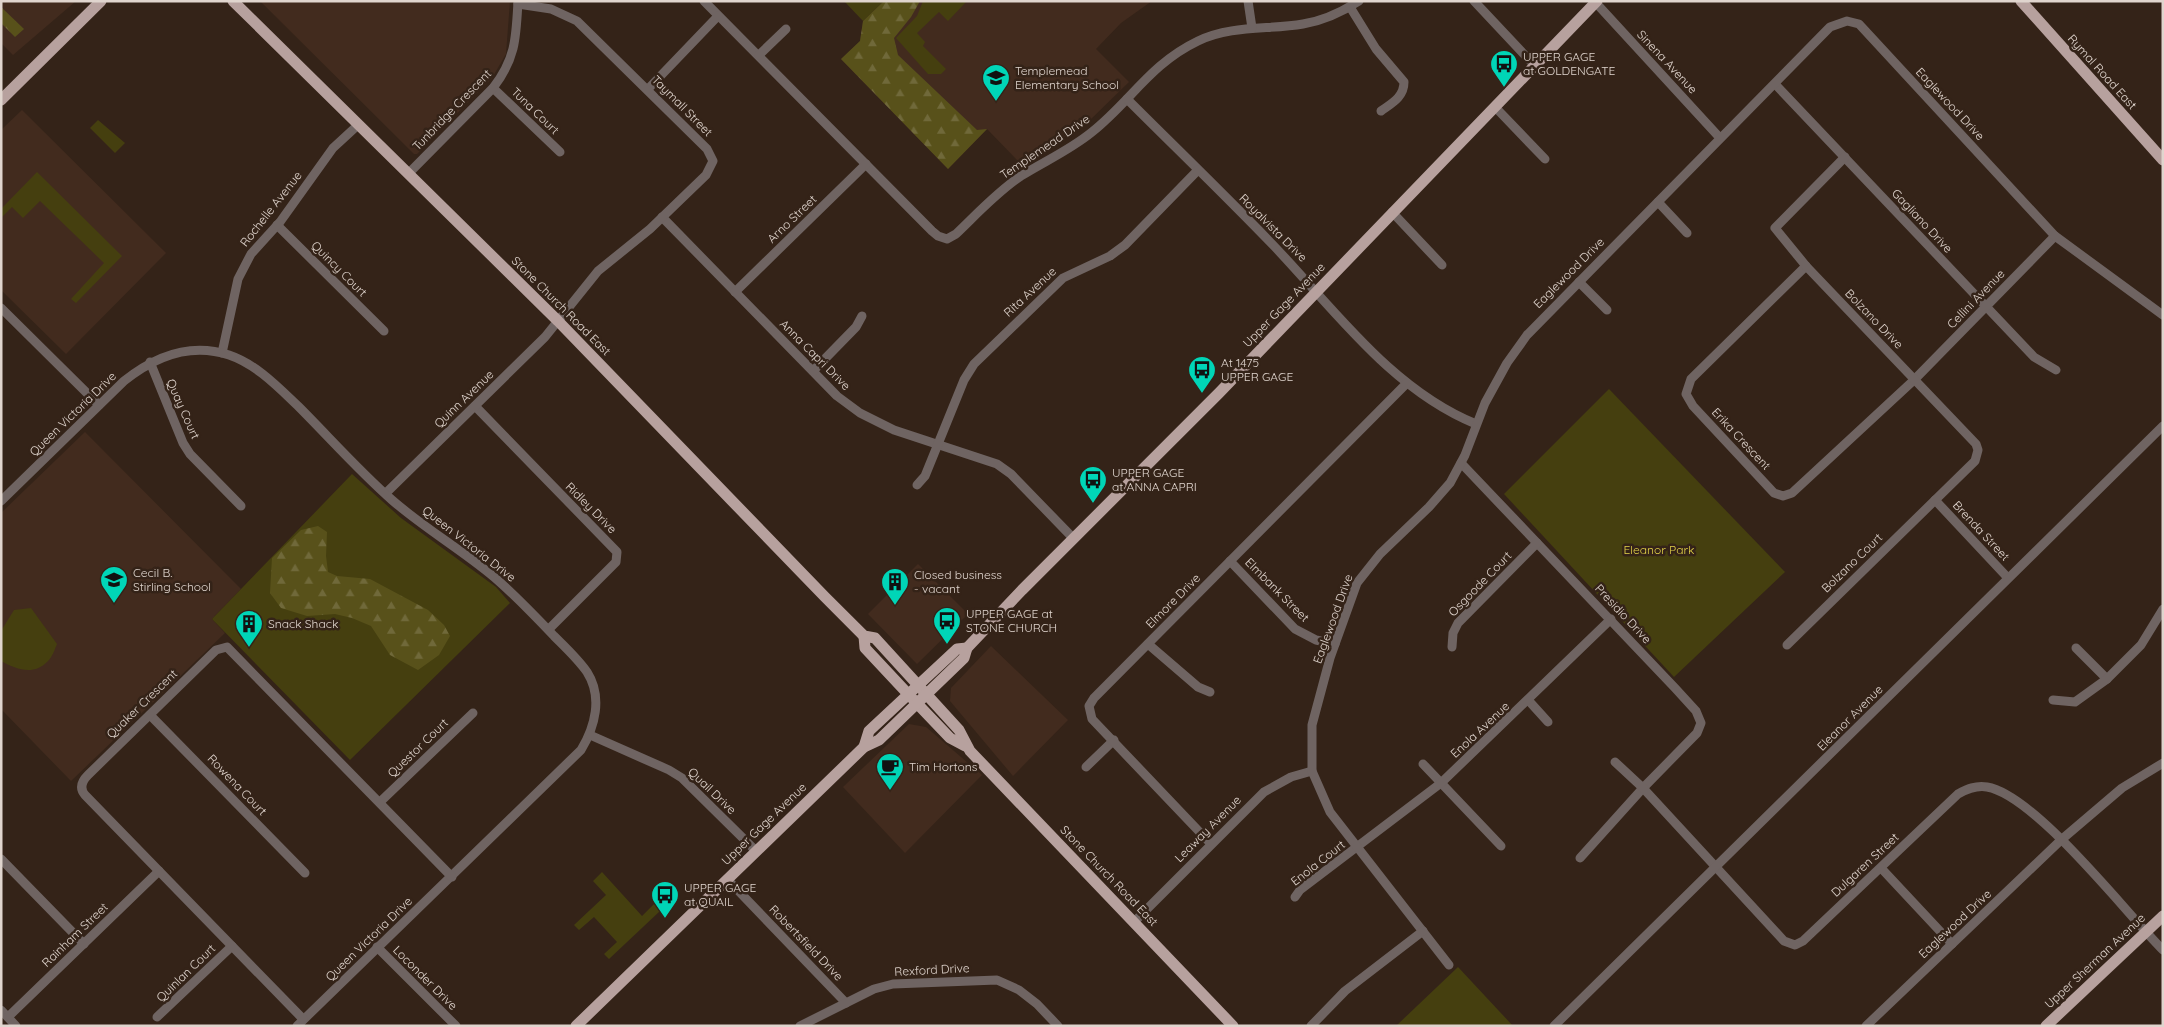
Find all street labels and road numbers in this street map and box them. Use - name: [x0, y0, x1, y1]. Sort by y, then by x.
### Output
- street label: Sinena Avenue: [1634, 27, 1701, 97]
- street label: Rymal Road East: [2065, 31, 2140, 112]
- street label: Eaglewood Drive: [1913, 64, 1988, 143]
- street label: Tunbridge Crescent: [409, 66, 494, 153]
- street label: Taymall Street: [649, 72, 716, 139]
- street label: Tuna Court: [508, 84, 562, 137]
- street label: Templemead Drive: [997, 111, 1092, 182]
- street label: Rochelle Avenue: [237, 168, 305, 249]
- street label: Gagliano Drive: [1889, 185, 1956, 256]
- street label: Arno Street: [764, 191, 819, 246]
- street label: Royalvista Drive: [1236, 191, 1311, 265]
- street label: Eaglewood Drive: [1530, 234, 1607, 311]
- street label: Quincy Court: [308, 238, 370, 300]
- street label: Stone Church Road East: [509, 253, 614, 358]
- street label: Upper Gage Avenue: [1239, 259, 1328, 350]
- street label: Rita Avenue: [1000, 263, 1059, 320]
- street label: Cellini Avenue: [1944, 266, 2008, 331]
- street label: Bolzano Drive: [1842, 286, 1907, 352]
- street label: Anna Capri Drive: [777, 316, 854, 393]
- street label: Quinn Avenue: [431, 366, 497, 431]
- street label: Queen Victoria Drive: [26, 368, 119, 459]
- street label: Quay Court: [164, 376, 203, 441]
- street label: Erika Crescent: [1709, 404, 1774, 473]
- street label: Ridley Drive: [563, 479, 620, 537]
- street label: Brenda Street: [1950, 498, 2013, 564]
- street label: Queen Victoria Drive: [420, 502, 519, 585]
- street label: Bolzano Court: [1818, 530, 1885, 595]
- street label: Osgoode Court: [1445, 548, 1514, 619]
- street label: Elmbank Street: [1242, 554, 1313, 625]
- street label: Elmore Drive: [1142, 570, 1203, 631]
- street label: Eaglewood Drive: [1309, 572, 1356, 666]
- street label: Presidio Drive: [1592, 581, 1655, 647]
- street label: Quaker Crescent: [103, 666, 180, 741]
- street label: Eleanor Avenue: [1814, 682, 1886, 754]
- street label: Enola Avenue: [1447, 698, 1512, 761]
- street label: Questor Court: [384, 715, 451, 780]
- street label: Rowena Court: [204, 751, 270, 818]
- street label: Quail Drive: [685, 764, 740, 817]
- street label: Upper Gage Avenue: [718, 779, 809, 868]
- street label: Leaway Avenue: [1171, 792, 1244, 865]
- street label: Stone Church Road East: [1057, 822, 1161, 929]
- street label: Dulgaren Street: [1828, 829, 1902, 900]
- street label: Enola Court: [1287, 837, 1348, 889]
- street label: Eaglewood Drive: [1915, 886, 1994, 961]
- street label: Queen Victoria Drive: [322, 893, 415, 984]
- street label: Rainham Street: [39, 899, 111, 970]
- street label: Robertsfield Drive: [766, 902, 846, 984]
- street label: Upper Sherman Avenue: [2041, 910, 2148, 1011]
- street label: Quinlan Court: [153, 941, 218, 1005]
- street label: Loconder Drive: [390, 942, 461, 1013]
- street label: Rexford Drive: [894, 960, 970, 979]

